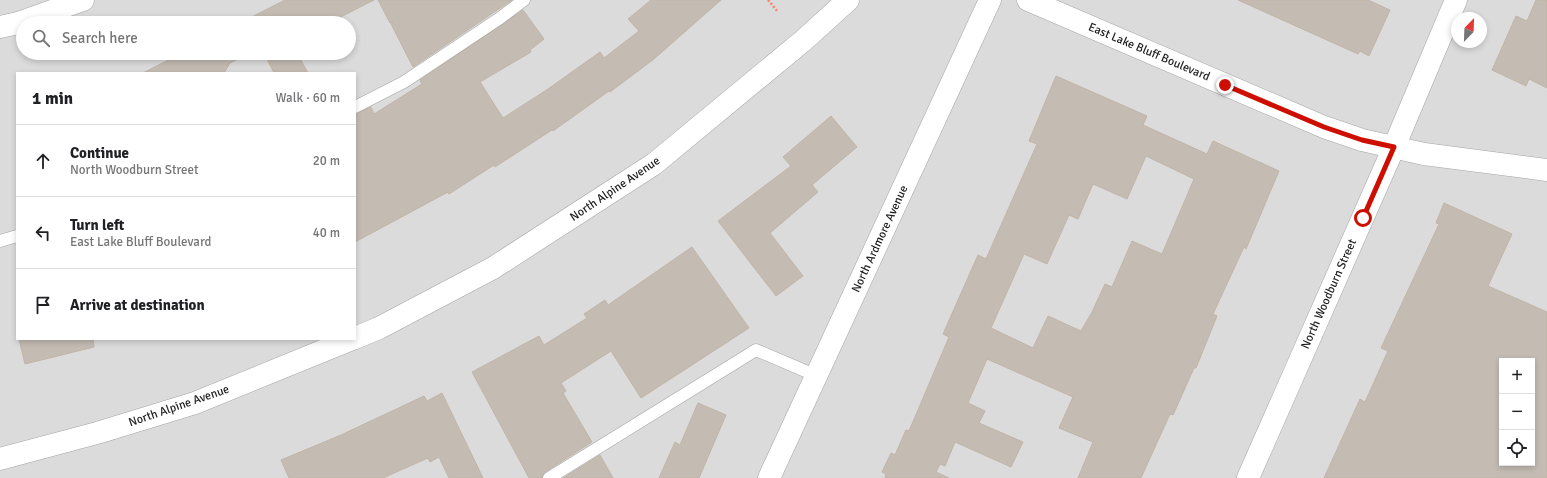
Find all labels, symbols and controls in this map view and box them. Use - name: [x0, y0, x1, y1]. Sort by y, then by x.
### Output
- north arrow: [1451, 12, 1487, 48]
- search box: [16, 16, 356, 60]
- street label: East Lake Bluff Boulevard: [1086, 20, 1212, 84]
- icon: search: [30, 27, 52, 49]
- text: Search here: [62, 29, 138, 47]
- route end: [1216, 76, 1234, 94]
- text: 1 min: [32, 88, 73, 109]
- text: Walk · 60 m: [276, 90, 340, 106]
- text: Continue: [70, 144, 129, 162]
- icon: ahead: [32, 150, 54, 172]
- text: 20 m: [313, 153, 340, 169]
- street label: North Alpine Avenue: [567, 153, 663, 225]
- text: North Woodburn Street: [70, 162, 199, 178]
- street label: North Ardmore Avenue: [849, 183, 911, 295]
- route start: [1354, 209, 1372, 227]
- text: Turn left: [70, 216, 124, 234]
- icon: left: [32, 222, 54, 244]
- text: 40 m: [313, 225, 340, 241]
- text: East Lake Bluff Boulevard: [70, 234, 211, 250]
- street label: North Woodburn Street: [1298, 237, 1360, 351]
- icon: arrive: [32, 294, 54, 316]
- text: Arrive at destination: [70, 296, 205, 314]
- map controls: [1499, 358, 1535, 466]
- button: +: [1499, 358, 1535, 394]
- street label: North Alpine Avenue: [127, 382, 231, 430]
- button: −: [1499, 394, 1535, 430]
- button: locate: [1499, 430, 1535, 466]

